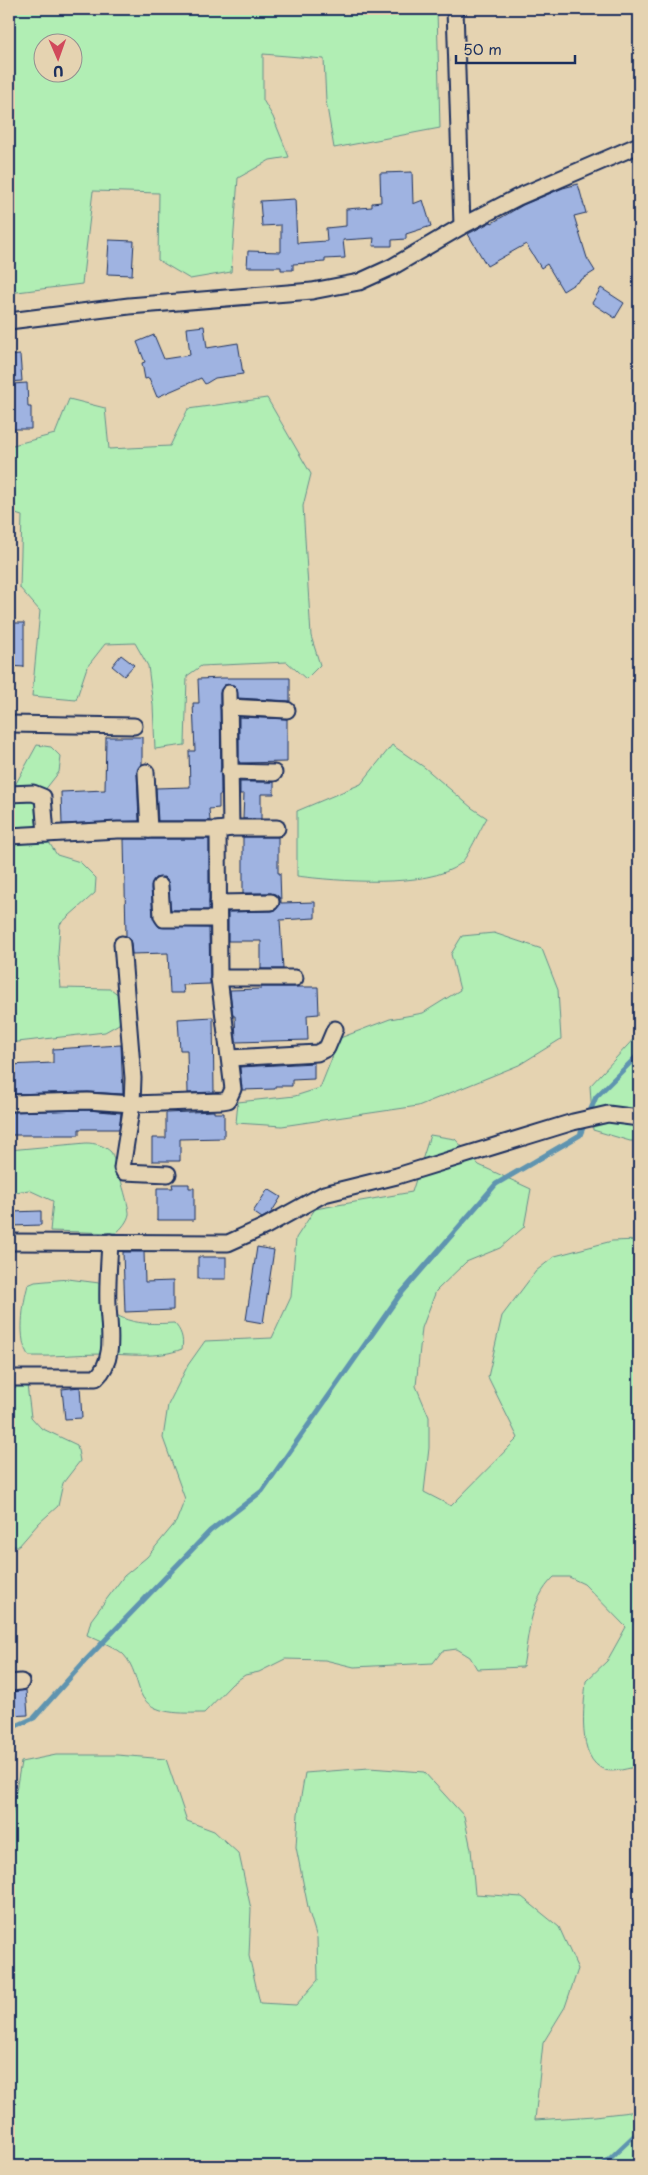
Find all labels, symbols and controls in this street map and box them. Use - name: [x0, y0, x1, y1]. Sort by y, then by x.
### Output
- north arrow: [32, 32, 82, 82]
- scale bar: [456, 32, 574, 64]
- text: 50 m: [463, 37, 502, 60]
- text: U: [53, 61, 64, 82]

